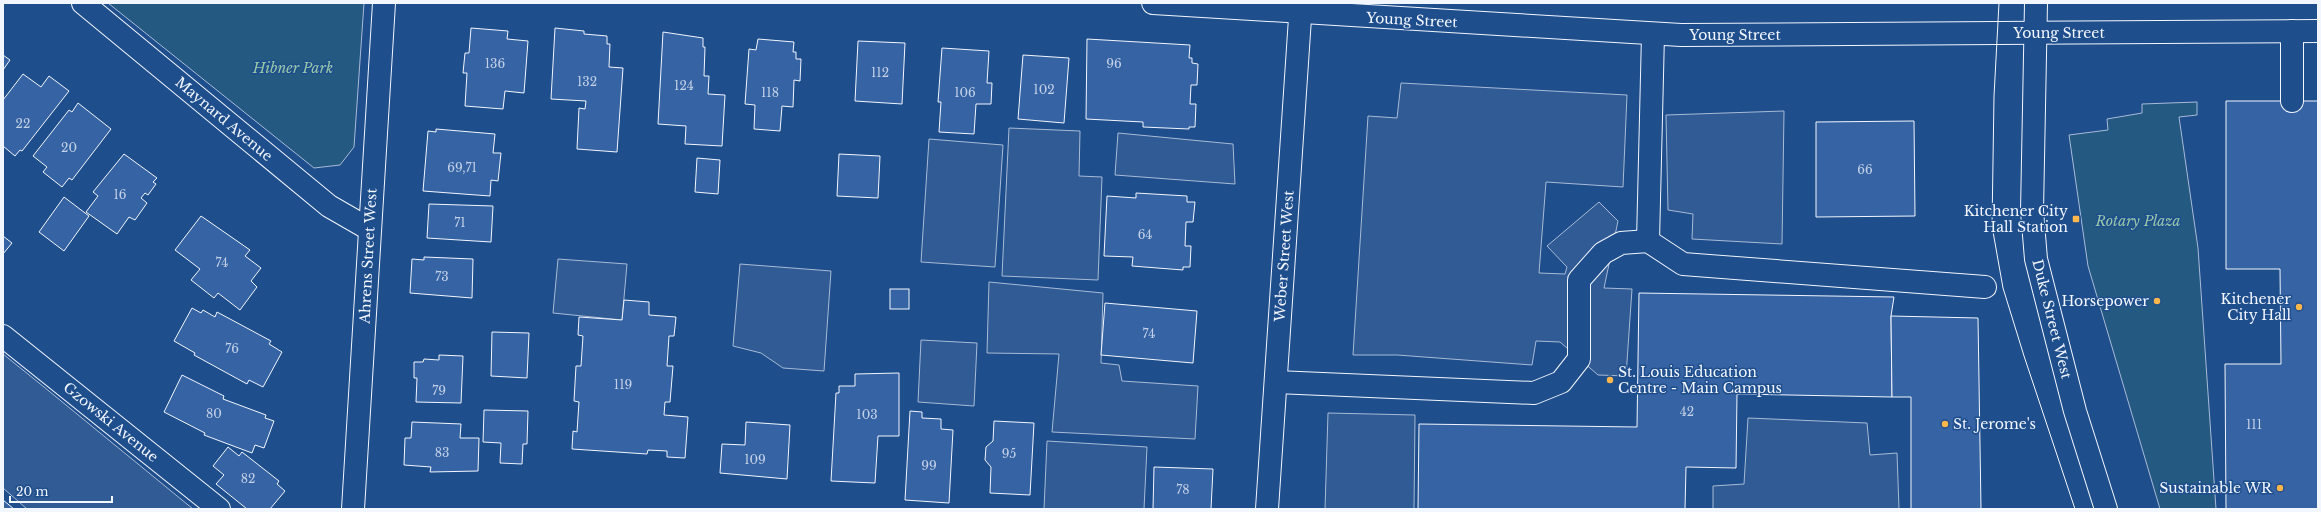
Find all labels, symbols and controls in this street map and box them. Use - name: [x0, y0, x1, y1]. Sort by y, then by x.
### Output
- street label: Young Street: [1365, 9, 1459, 31]
- street label: Young Street: [2012, 24, 2105, 42]
- street label: Young Street: [1688, 26, 1781, 44]
- house number: 136: [485, 56, 506, 71]
- house number: 96: [1106, 56, 1122, 71]
- park label: Hibner Park: [252, 59, 333, 77]
- house number: 112: [871, 65, 889, 80]
- street label: Maynard Avenue: [172, 73, 276, 165]
- house number: 132: [577, 74, 597, 89]
- house number: 124: [674, 78, 694, 93]
- house number: 102: [1033, 82, 1055, 97]
- house number: 118: [761, 85, 779, 100]
- house number: 106: [954, 85, 976, 100]
- house number: 22: [16, 116, 30, 131]
- house number: 20: [61, 140, 77, 155]
- house number: 69,71: [447, 160, 477, 175]
- house number: 66: [1857, 162, 1873, 177]
- house number: 16: [113, 187, 127, 202]
- street label: Ahrens Street West: [355, 187, 381, 325]
- street label: Weber Street West: [1270, 189, 1298, 323]
- place label: Kitchener City Hall Station: [1964, 202, 2068, 236]
- park label: Rotary Plaza: [2094, 212, 2181, 230]
- marker: Kitchener City Hall Station: [2071, 214, 2081, 224]
- house number: 71: [454, 215, 466, 230]
- house number: 64: [1138, 227, 1152, 242]
- house number: 74: [216, 255, 228, 270]
- street label: Duke Street West: [2028, 257, 2076, 381]
- house number: 73: [435, 269, 449, 284]
- place label: Kitchener City Hall: [2221, 290, 2291, 324]
- place label: Horsepower: [2061, 292, 2149, 310]
- marker: Horsepower: [2152, 296, 2162, 306]
- marker: Kitchener City Hall: [2294, 302, 2304, 312]
- house number: 74: [1143, 326, 1155, 341]
- house number: 76: [225, 341, 239, 356]
- place label: St. Louis Education Centre - Main Campus: [1618, 363, 1782, 397]
- marker: St. Louis Education Centre - Main Campus: [1605, 375, 1615, 385]
- house number: 119: [614, 377, 632, 392]
- street label: Gzowski Avenue: [60, 378, 162, 466]
- house number: 79: [432, 383, 446, 398]
- house number: 42: [1680, 404, 1694, 419]
- house number: 80: [206, 406, 222, 421]
- house number: 103: [856, 407, 878, 422]
- place label: St. Jerome's: [1953, 415, 2036, 433]
- house number: 111: [2246, 417, 2262, 432]
- marker: St. Jerome's: [1940, 419, 1950, 429]
- house number: 83: [435, 445, 449, 460]
- house number: 95: [1002, 446, 1016, 461]
- house number: 109: [744, 452, 766, 467]
- house number: 99: [921, 458, 937, 473]
- house number: 82: [241, 471, 255, 486]
- scale bar: [10, 478, 112, 504]
- place label: Sustainable WR: [2159, 479, 2273, 497]
- house number: 78: [1176, 482, 1190, 497]
- marker: Sustainable WR: [2275, 483, 2285, 493]
- text: 20 m: [16, 484, 48, 499]

